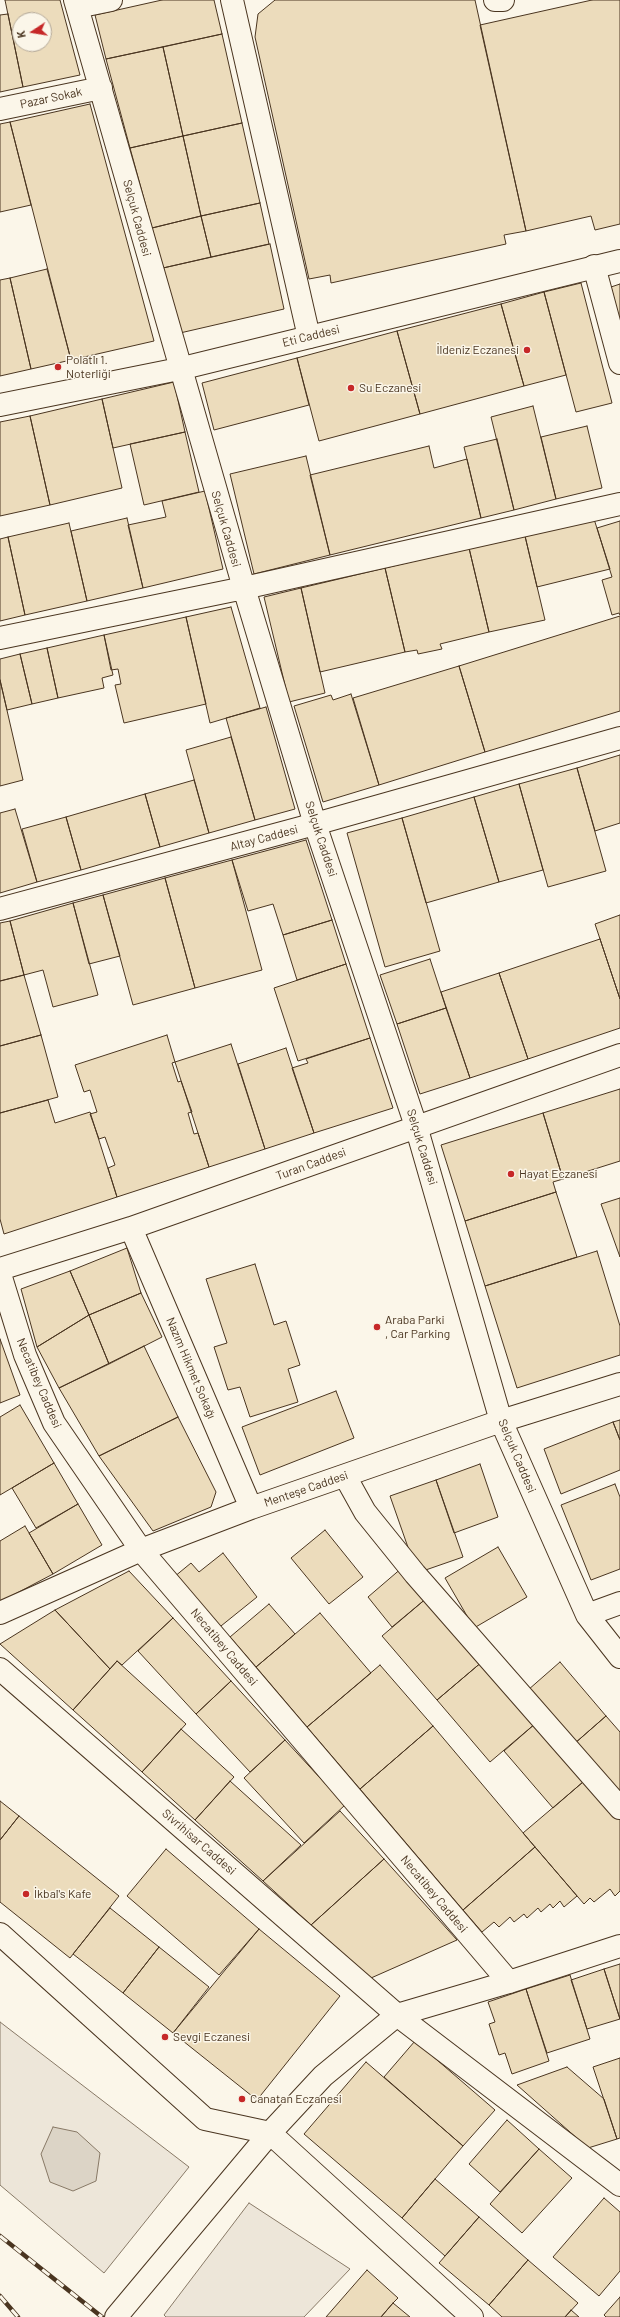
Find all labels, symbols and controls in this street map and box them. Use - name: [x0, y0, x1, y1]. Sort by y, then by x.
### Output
- north arrow: [12, 12, 52, 52]
- text: K: [14, 30, 28, 39]
- street label: Pazar Sokak: [19, 84, 83, 112]
- street label: Selçuk Caddesi: [120, 178, 154, 258]
- street label: Eti Caddesi: [281, 322, 341, 350]
- place label: İldeniz Eczanesi: [436, 343, 519, 357]
- marker: İldeniz Eczanesi: [522, 345, 532, 355]
- place label: Polatlı 1. Noterliği: [66, 353, 111, 381]
- marker: Polatlı 1. Noterliği: [53, 362, 63, 372]
- place label: Su Eczanesi: [359, 381, 421, 395]
- marker: Su Eczanesi: [346, 383, 356, 393]
- street label: Selçuk Caddesi: [208, 489, 244, 569]
- street label: Selçuk Caddesi: [302, 799, 340, 879]
- street label: Altay Caddesi: [228, 822, 300, 854]
- street label: Selçuk Caddesi: [404, 1107, 440, 1187]
- street label: Turan Caddesi: [274, 1145, 348, 1183]
- place label: Hayat Eczanesi: [519, 1167, 598, 1181]
- marker: Hayat Eczanesi: [506, 1169, 516, 1179]
- place label: Araba Parki , Car Parking: [385, 1313, 450, 1341]
- street label: Nazım Hikmet Sokağı: [163, 1315, 219, 1421]
- marker: Araba Parki , Car Parking: [372, 1322, 382, 1332]
- street label: Necatibey Caddesi: [14, 1336, 64, 1430]
- street label: Selçuk Caddesi: [495, 1417, 539, 1495]
- street label: Menteşe Caddesi: [262, 1468, 350, 1510]
- street label: Necatibey Caddesi: [187, 1605, 261, 1689]
- street label: Sivrihisar Caddesi: [159, 1806, 239, 1878]
- street label: Necatibey Caddesi: [397, 1852, 471, 1936]
- place label: İkbal's Kafe: [34, 1887, 92, 1901]
- marker: İkbal's Kafe: [21, 1889, 31, 1899]
- place label: Sevgi Eczanesi: [173, 2030, 250, 2044]
- marker: Sevgi Eczanesi: [160, 2032, 170, 2042]
- place label: Canatan Eczanesi: [250, 2092, 342, 2106]
- marker: Canatan Eczanesi: [237, 2094, 247, 2104]

